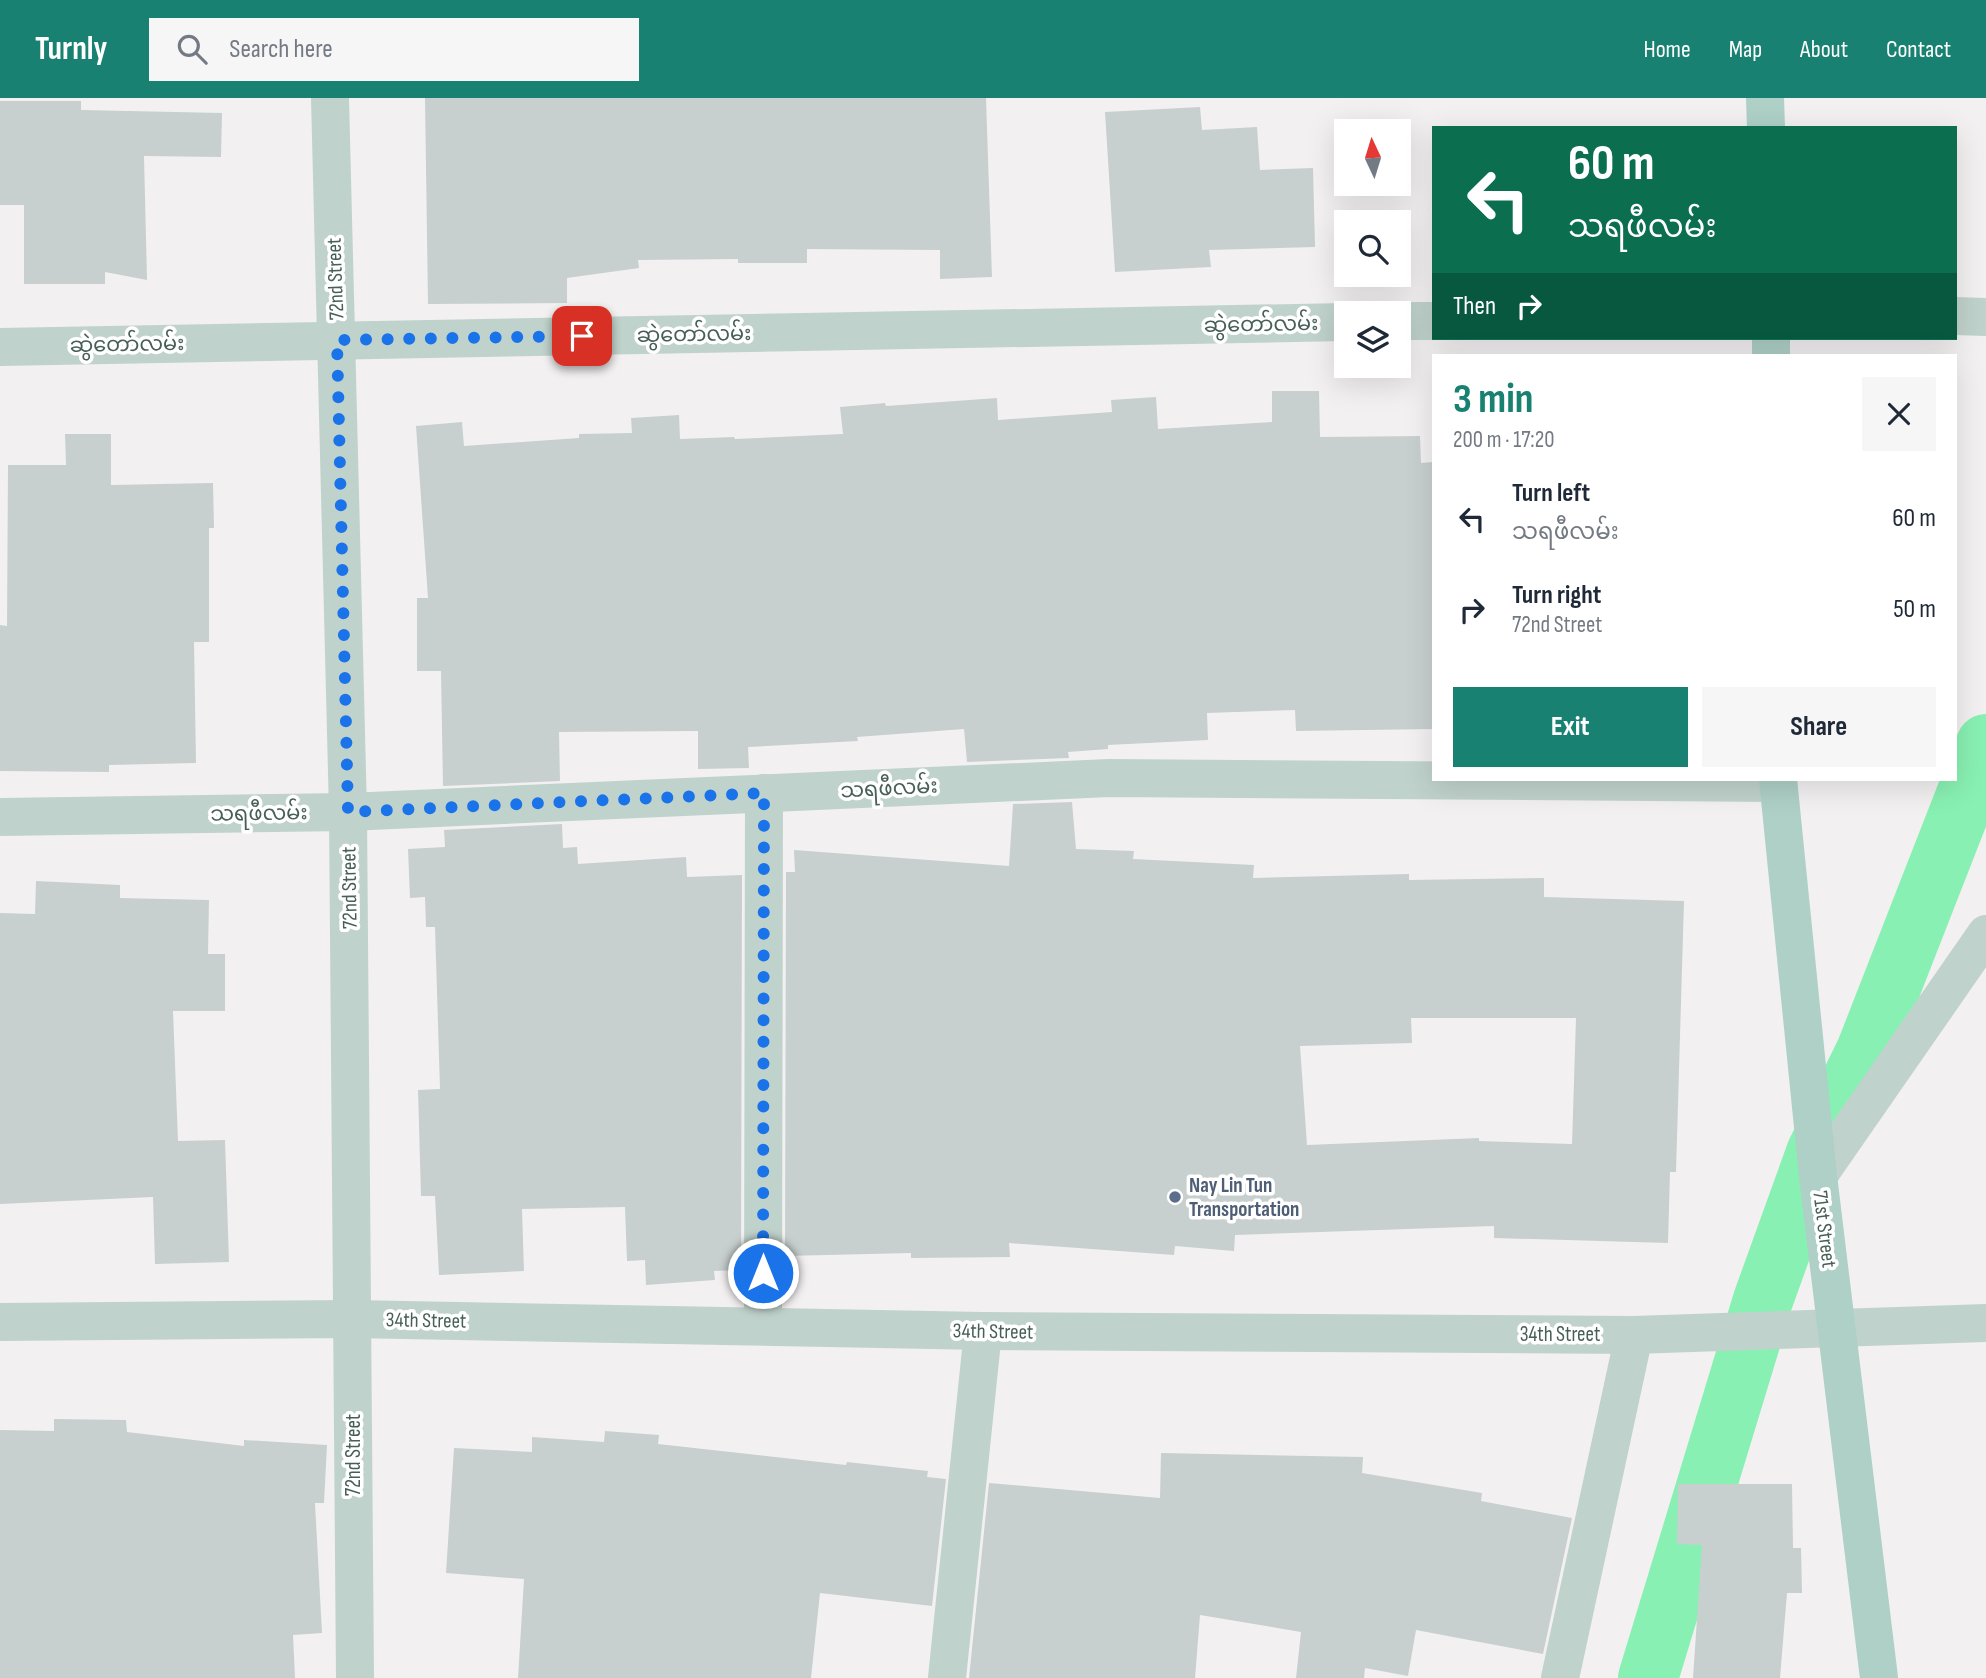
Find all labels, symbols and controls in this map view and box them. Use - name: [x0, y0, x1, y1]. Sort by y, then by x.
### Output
- search box: [149, 18, 639, 81]
- text: Turnly: [35, 29, 107, 69]
- icon: search: [173, 30, 211, 68]
- text: Search here: [229, 34, 333, 65]
- text: Home: [1643, 35, 1691, 64]
- text: Map: [1729, 35, 1762, 64]
- text: About: [1800, 35, 1848, 64]
- text: Contact: [1886, 35, 1951, 64]
- north arrow: [1334, 119, 1410, 196]
- map controls: [1334, 119, 1411, 378]
- text: 60 m: [1568, 135, 1655, 194]
- icon: left: [1453, 154, 1544, 245]
- text: သရဖီလမ်း: [1568, 208, 1716, 247]
- button: search: [1334, 210, 1411, 287]
- street label: 72nd Street: [322, 237, 349, 321]
- icon: right: [1510, 287, 1548, 325]
- text: Then: [1453, 291, 1496, 322]
- button: layers: [1334, 301, 1411, 378]
- pin: [552, 306, 612, 366]
- street label: ဆွဲတော်လမ်း: [1203, 307, 1319, 341]
- icon: arrive: [563, 317, 601, 355]
- street label: ဆွဲတော်လမ်း: [636, 317, 752, 351]
- street label: ဆွဲတော်လမ်း: [69, 327, 185, 361]
- text: 3 min: [1453, 374, 1533, 425]
- button: close: [1862, 377, 1936, 451]
- text: 200 m · 17:20: [1453, 426, 1554, 454]
- text: Turn left: [1512, 478, 1590, 509]
- icon: left: [1453, 500, 1491, 538]
- text: 60 m: [1892, 503, 1936, 534]
- text: သရဖီလမ်း: [1512, 518, 1619, 546]
- text: Turn right: [1512, 580, 1601, 611]
- icon: right: [1453, 591, 1491, 629]
- text: 50 m: [1893, 594, 1936, 625]
- text: 72nd Street: [1512, 611, 1602, 639]
- button: Exit: [1453, 687, 1688, 767]
- button: Share: [1702, 687, 1936, 767]
- street label: သရဖီလမ်း: [840, 769, 939, 808]
- street label: သရဖီလမ်း: [210, 796, 308, 831]
- street label: 72nd Street: [336, 847, 363, 929]
- place label: Nay Lin Tun Transportation: [1189, 1173, 1299, 1222]
- marker: Nay Lin Tun Transportation: [1167, 1189, 1183, 1205]
- street label: 71st Street: [1807, 1189, 1842, 1269]
- position arrow: [726, 1236, 800, 1310]
- street label: 34th Street: [385, 1307, 467, 1334]
- street label: 34th Street: [952, 1318, 1034, 1345]
- street label: 34th Street: [1520, 1322, 1600, 1347]
- street label: 72nd Street: [341, 1414, 366, 1496]

